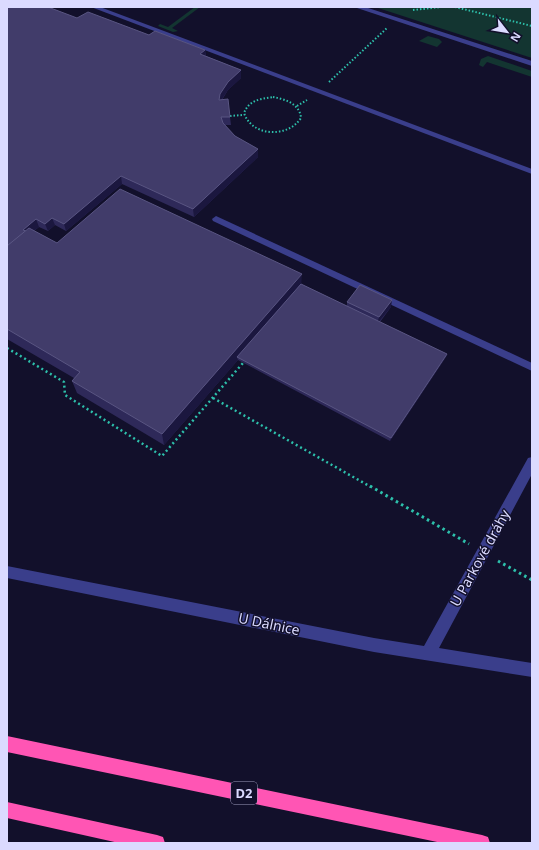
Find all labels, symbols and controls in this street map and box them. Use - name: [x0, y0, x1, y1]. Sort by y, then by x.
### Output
- north arrow: [487, 12, 527, 52]
- text: N: [507, 30, 525, 45]
- street label: U Parkové dráhy: [445, 505, 514, 610]
- street label: U Dálnice: [237, 608, 302, 639]
- road number: D2: [231, 782, 257, 804]

